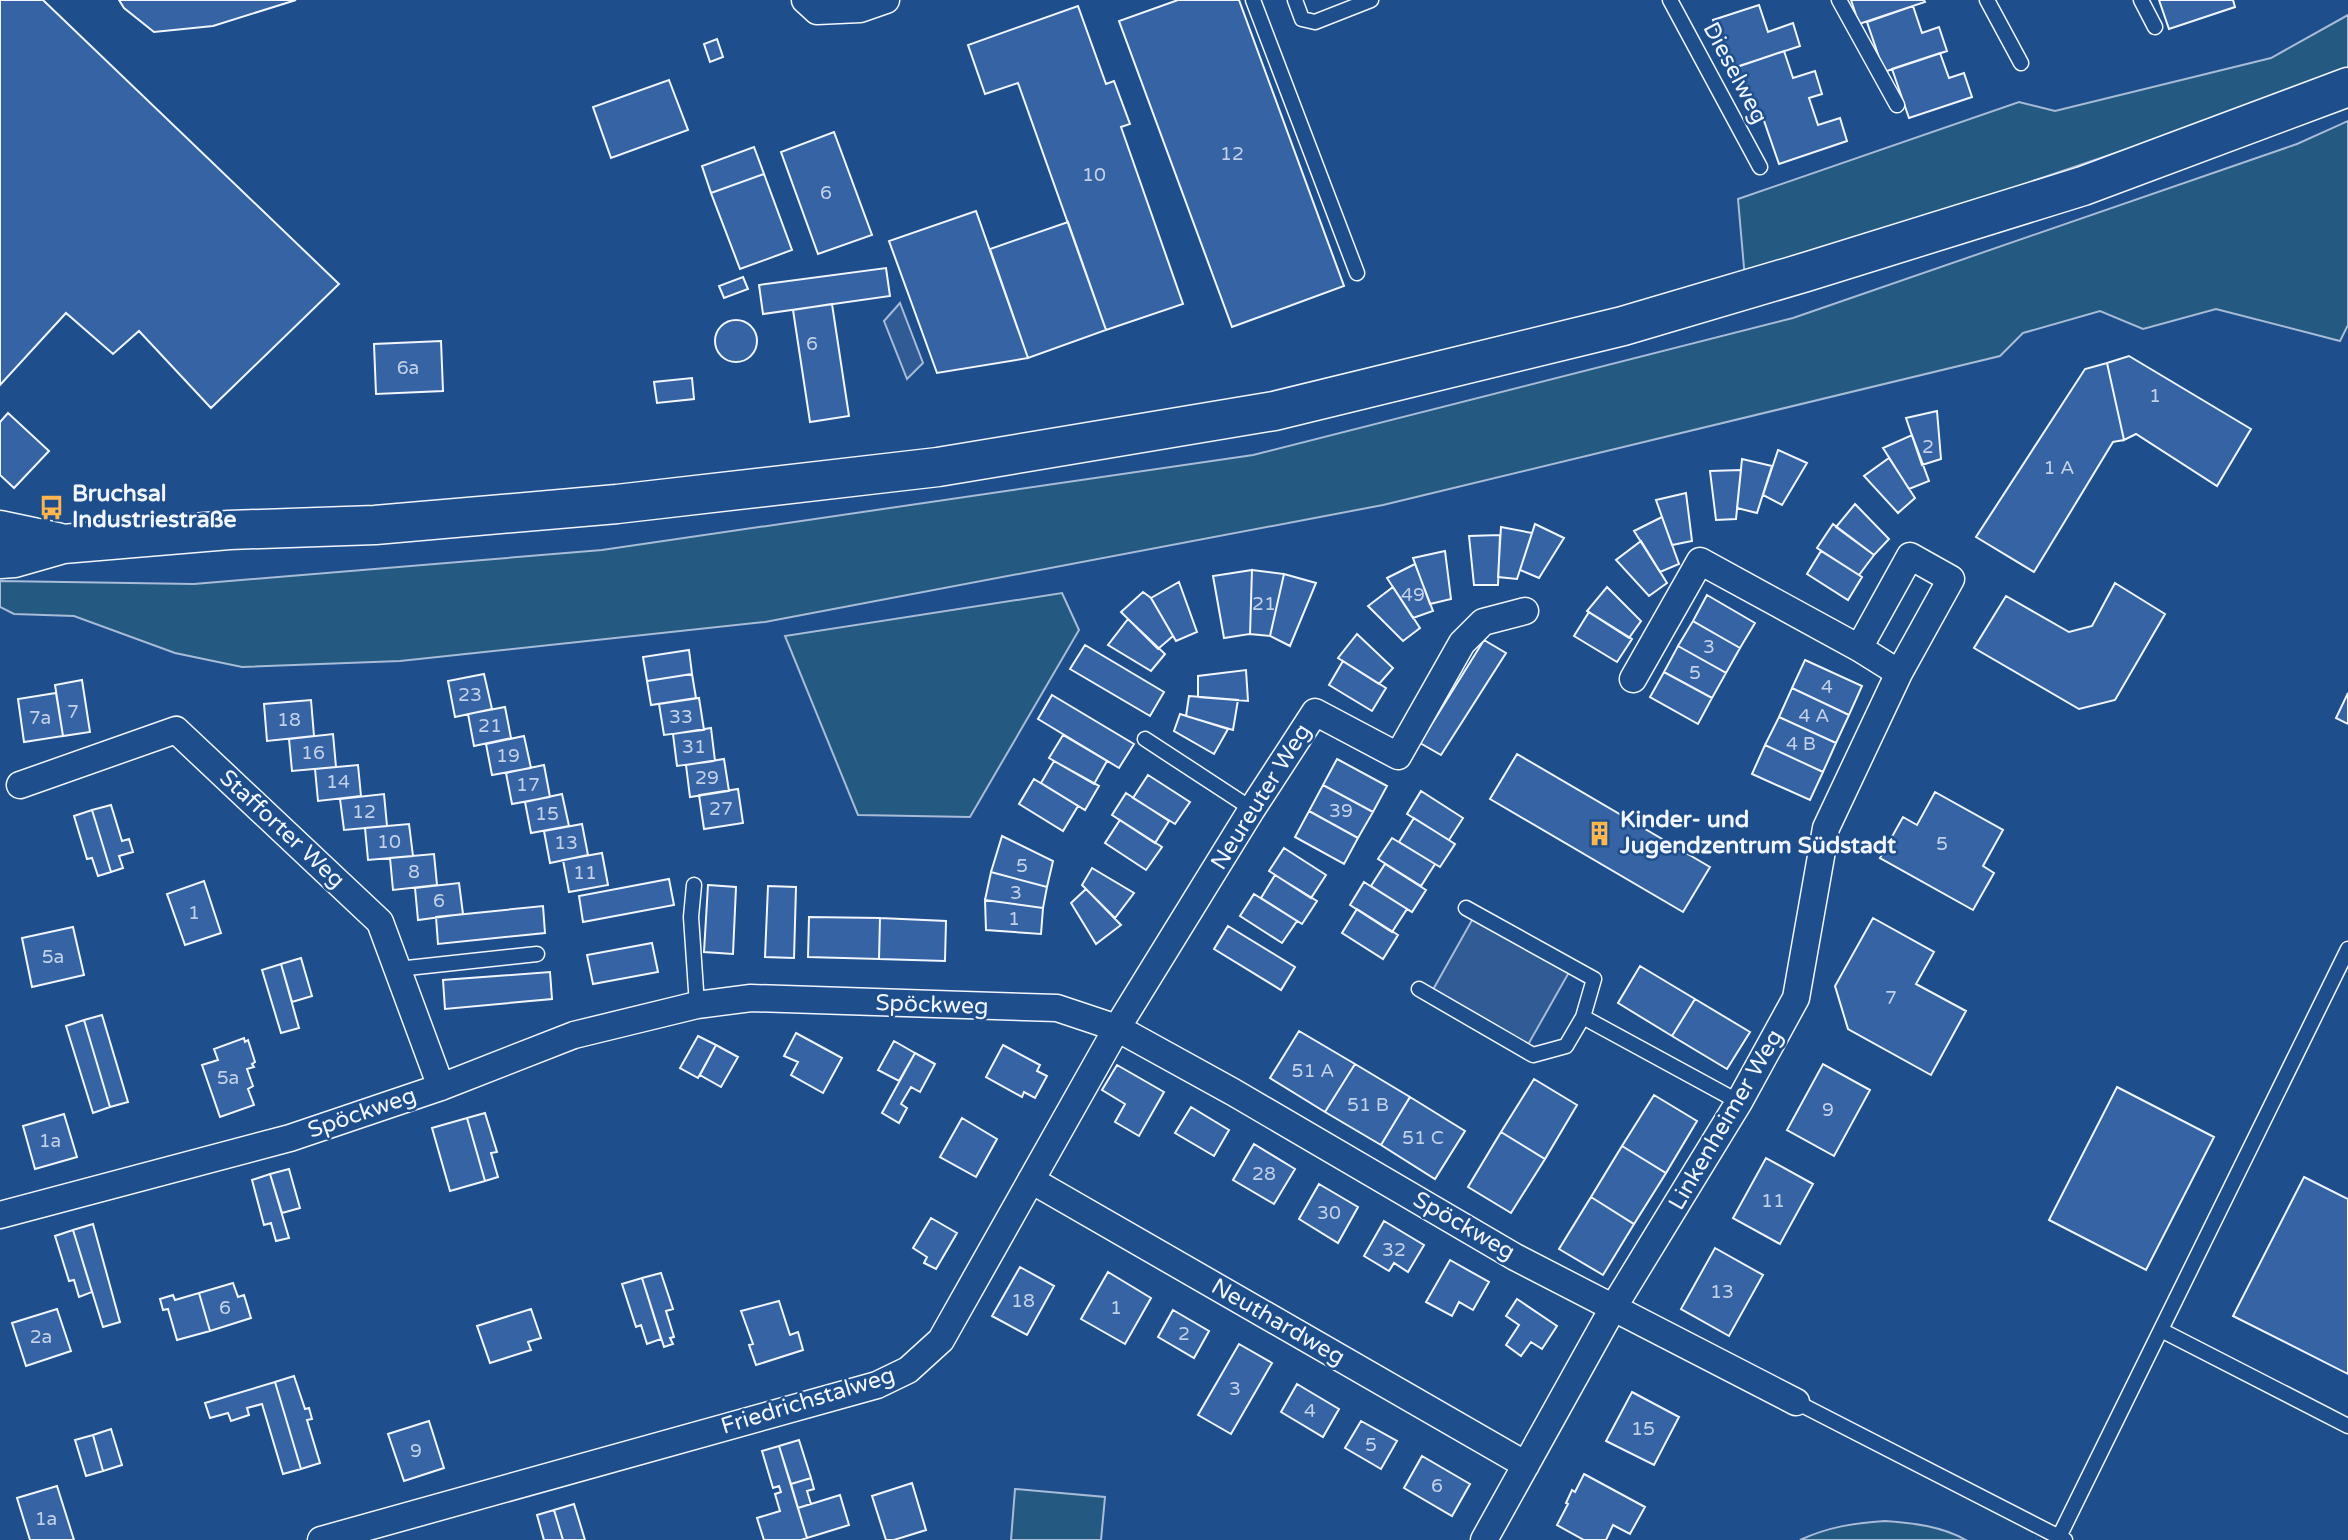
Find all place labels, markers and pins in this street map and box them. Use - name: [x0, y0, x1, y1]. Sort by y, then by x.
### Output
- place label: Bruchsal Industriestraße: [72, 480, 237, 534]
- bus stop icon: Bruchsal Industriestraße: [38, 493, 66, 521]
- place label: Kinder- und Jugendzentrum Südstadt: [1619, 806, 1896, 860]
- building icon: Kinder- und Jugendzentrum Südstadt: [1586, 819, 1614, 847]

